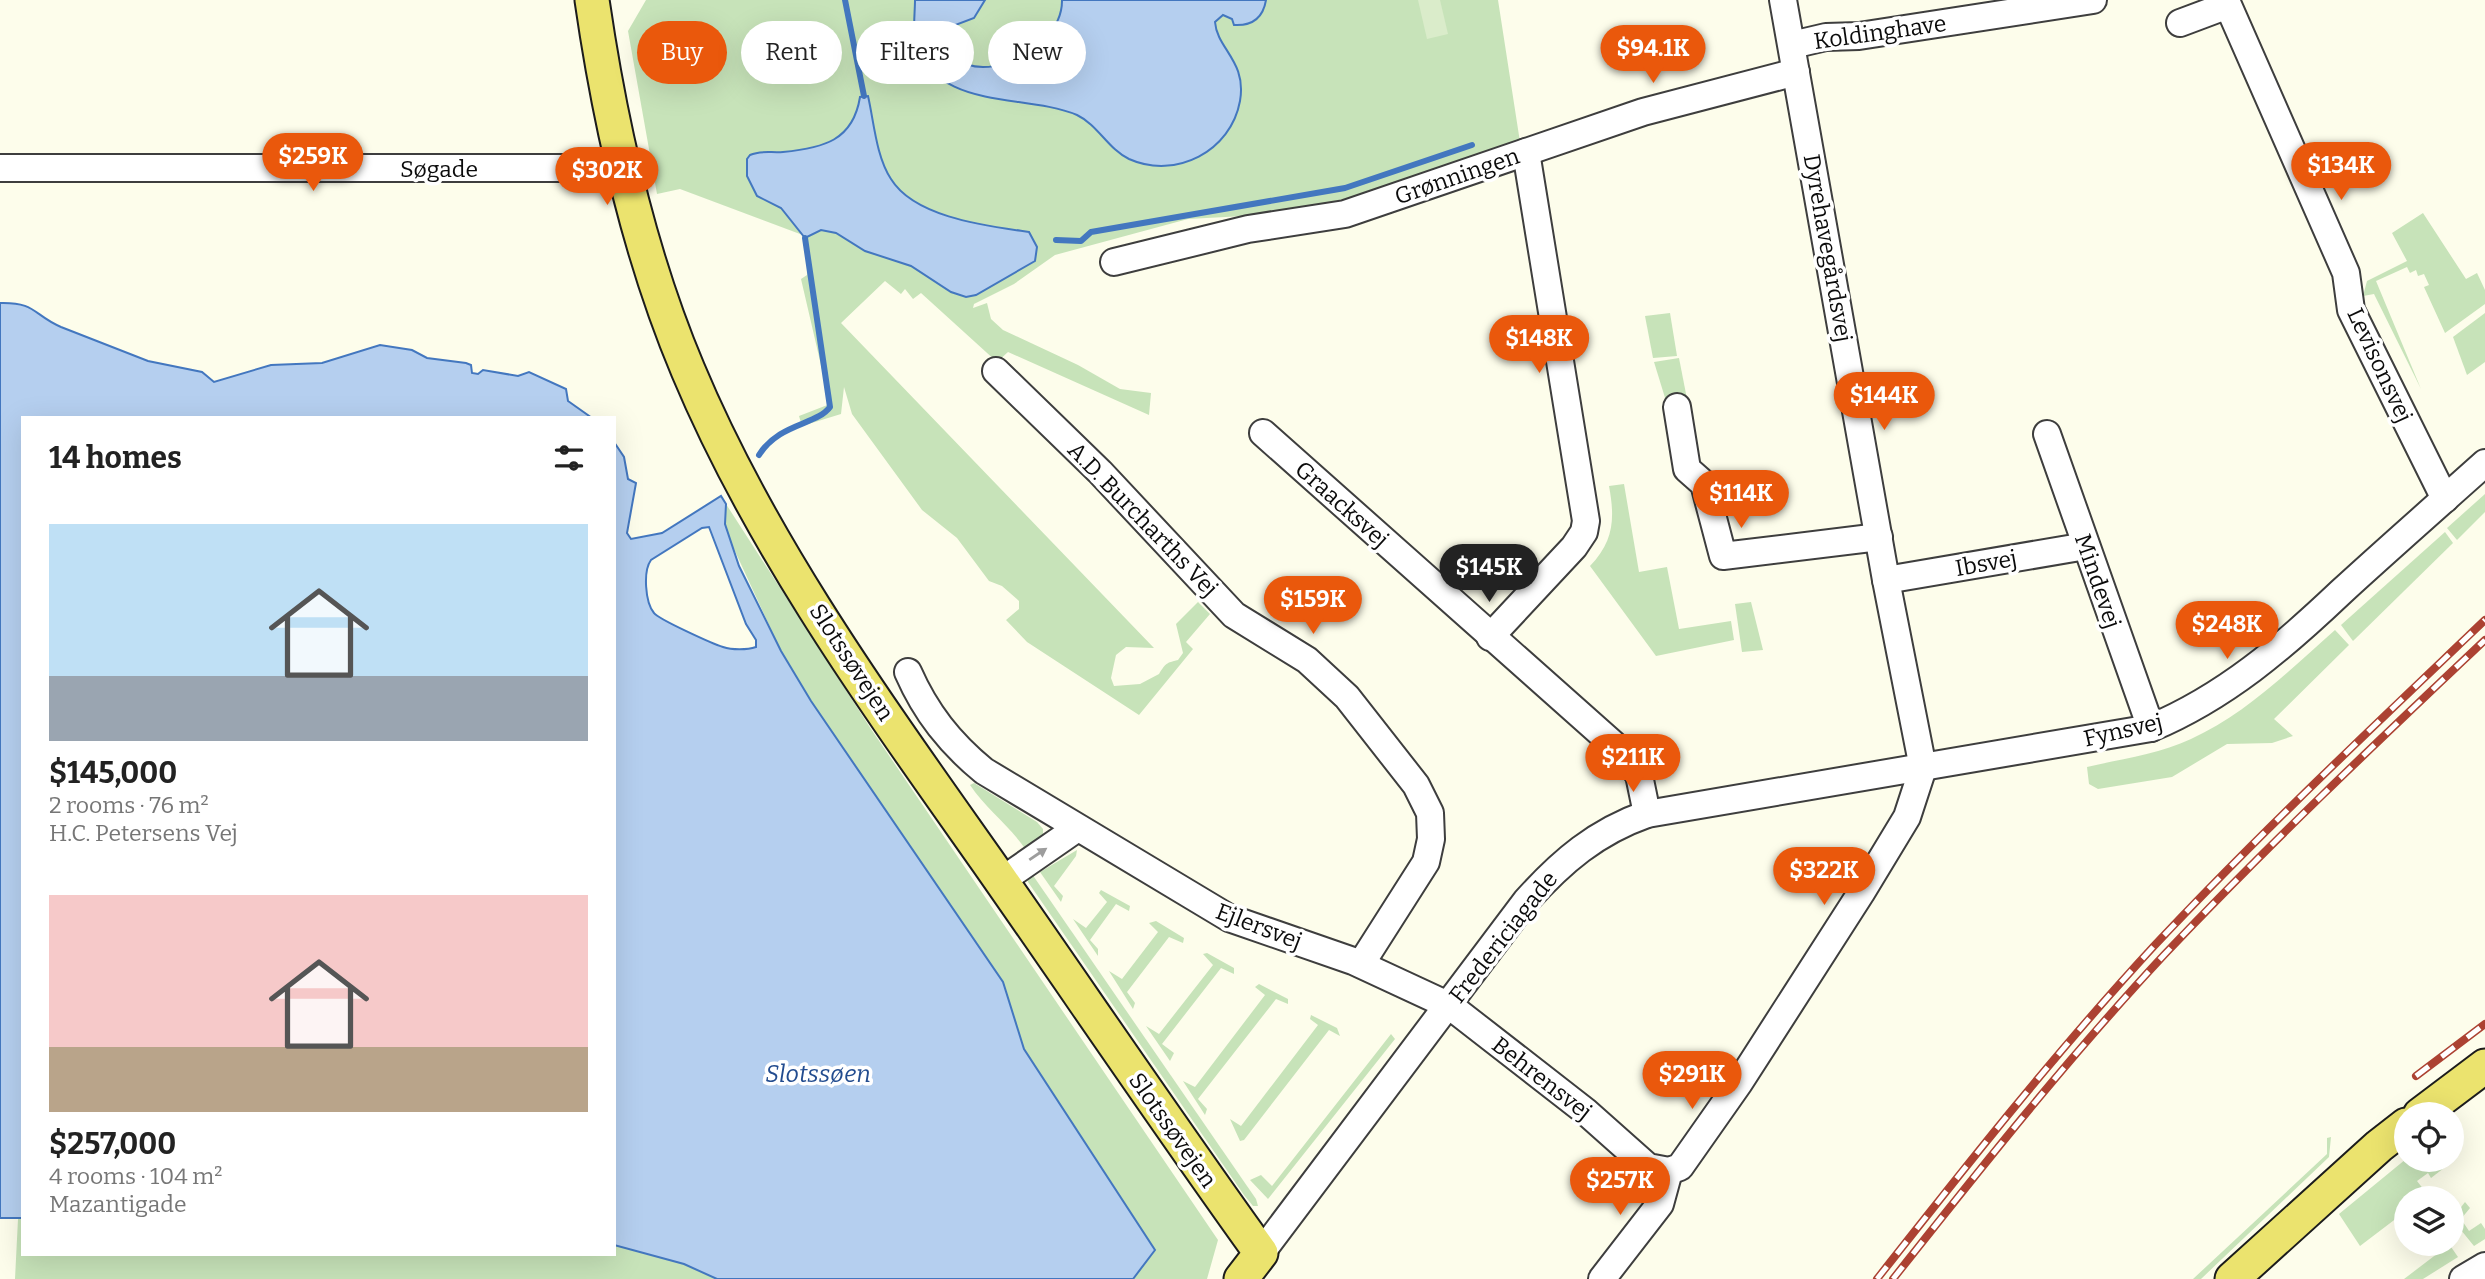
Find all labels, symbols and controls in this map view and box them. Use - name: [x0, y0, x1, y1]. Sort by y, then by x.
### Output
- street label: Koldinghave: [1812, 9, 1948, 55]
- chip: Buy: [637, 21, 727, 84]
- chip: Rent: [741, 21, 842, 84]
- chip: Filters: [856, 21, 974, 84]
- chip: New: [988, 21, 1086, 84]
- pin: $94.1K: [1596, 25, 1710, 85]
- text: $94.1K: [1617, 34, 1689, 62]
- pin: $259K: [264, 134, 362, 193]
- street label: Grønningen: [1391, 141, 1523, 210]
- text: $259K: [278, 142, 348, 170]
- pin: $134K: [2292, 142, 2390, 202]
- pin: $302K: [558, 148, 656, 207]
- text: $134K: [2307, 151, 2375, 179]
- street label: Dyrehavegårdsvej: [1798, 152, 1858, 344]
- street label: Søgade: [400, 155, 478, 183]
- text: $302K: [571, 156, 643, 184]
- street label: Levisonsvej: [2341, 303, 2419, 427]
- pin: $148K: [1490, 316, 1588, 375]
- text: $148K: [1505, 324, 1573, 352]
- pin: $144K: [1835, 372, 1933, 432]
- text: $144K: [1850, 381, 1918, 409]
- street label: A.D. Burcharths Vej: [1062, 436, 1224, 602]
- icon: filters: [550, 439, 588, 477]
- text: 14 homes: [49, 440, 182, 476]
- street label: Graacksvej: [1290, 455, 1394, 553]
- pin: $114K: [1692, 470, 1790, 530]
- text: $114K: [1709, 479, 1773, 507]
- street label: Mindevej: [2069, 530, 2127, 632]
- pin: $145K: [1440, 544, 1538, 604]
- street label: Ibsvej: [1953, 544, 2019, 582]
- text: $145K: [1456, 553, 1522, 581]
- icon: home: [256, 570, 382, 696]
- pin: $159K: [1264, 576, 1362, 636]
- text: $159K: [1280, 585, 1346, 613]
- street label: Slotssøvejen: [804, 598, 900, 726]
- pin: $248K: [2178, 602, 2276, 661]
- text: $248K: [2192, 610, 2262, 638]
- street label: Fynsvej: [2081, 707, 2165, 753]
- pin: $211K: [1584, 734, 1682, 794]
- text: $211K: [1601, 743, 1665, 771]
- text: $145,000: [49, 755, 177, 791]
- text: 2 rooms · 76 m²: [49, 791, 209, 819]
- text: H.C. Petersens Vej: [49, 819, 238, 847]
- one-way arrow: [1029, 847, 1047, 861]
- pin: $322K: [1775, 848, 1873, 907]
- text: $322K: [1789, 856, 1859, 884]
- street label: Fredericiagade: [1443, 865, 1563, 1009]
- street label: Ejlersvej: [1212, 897, 1306, 955]
- icon: home: [256, 941, 382, 1067]
- street label: Behrensvej: [1487, 1030, 1597, 1126]
- pin: $291K: [1643, 1052, 1741, 1111]
- water label: Slotssøen: [765, 1060, 871, 1088]
- text: $291K: [1659, 1060, 1725, 1088]
- street label: Slotssøvejen: [1123, 1067, 1223, 1193]
- map controls: [2394, 1102, 2464, 1256]
- button: locate: [2394, 1102, 2464, 1172]
- text: $257,000: [49, 1126, 176, 1162]
- pin: $257K: [1571, 1158, 1669, 1217]
- text: 4 rooms · 104 m²: [49, 1162, 222, 1190]
- text: $257K: [1586, 1166, 1654, 1194]
- button: layers: [2394, 1186, 2464, 1256]
- text: Mazantigade: [49, 1190, 186, 1218]

